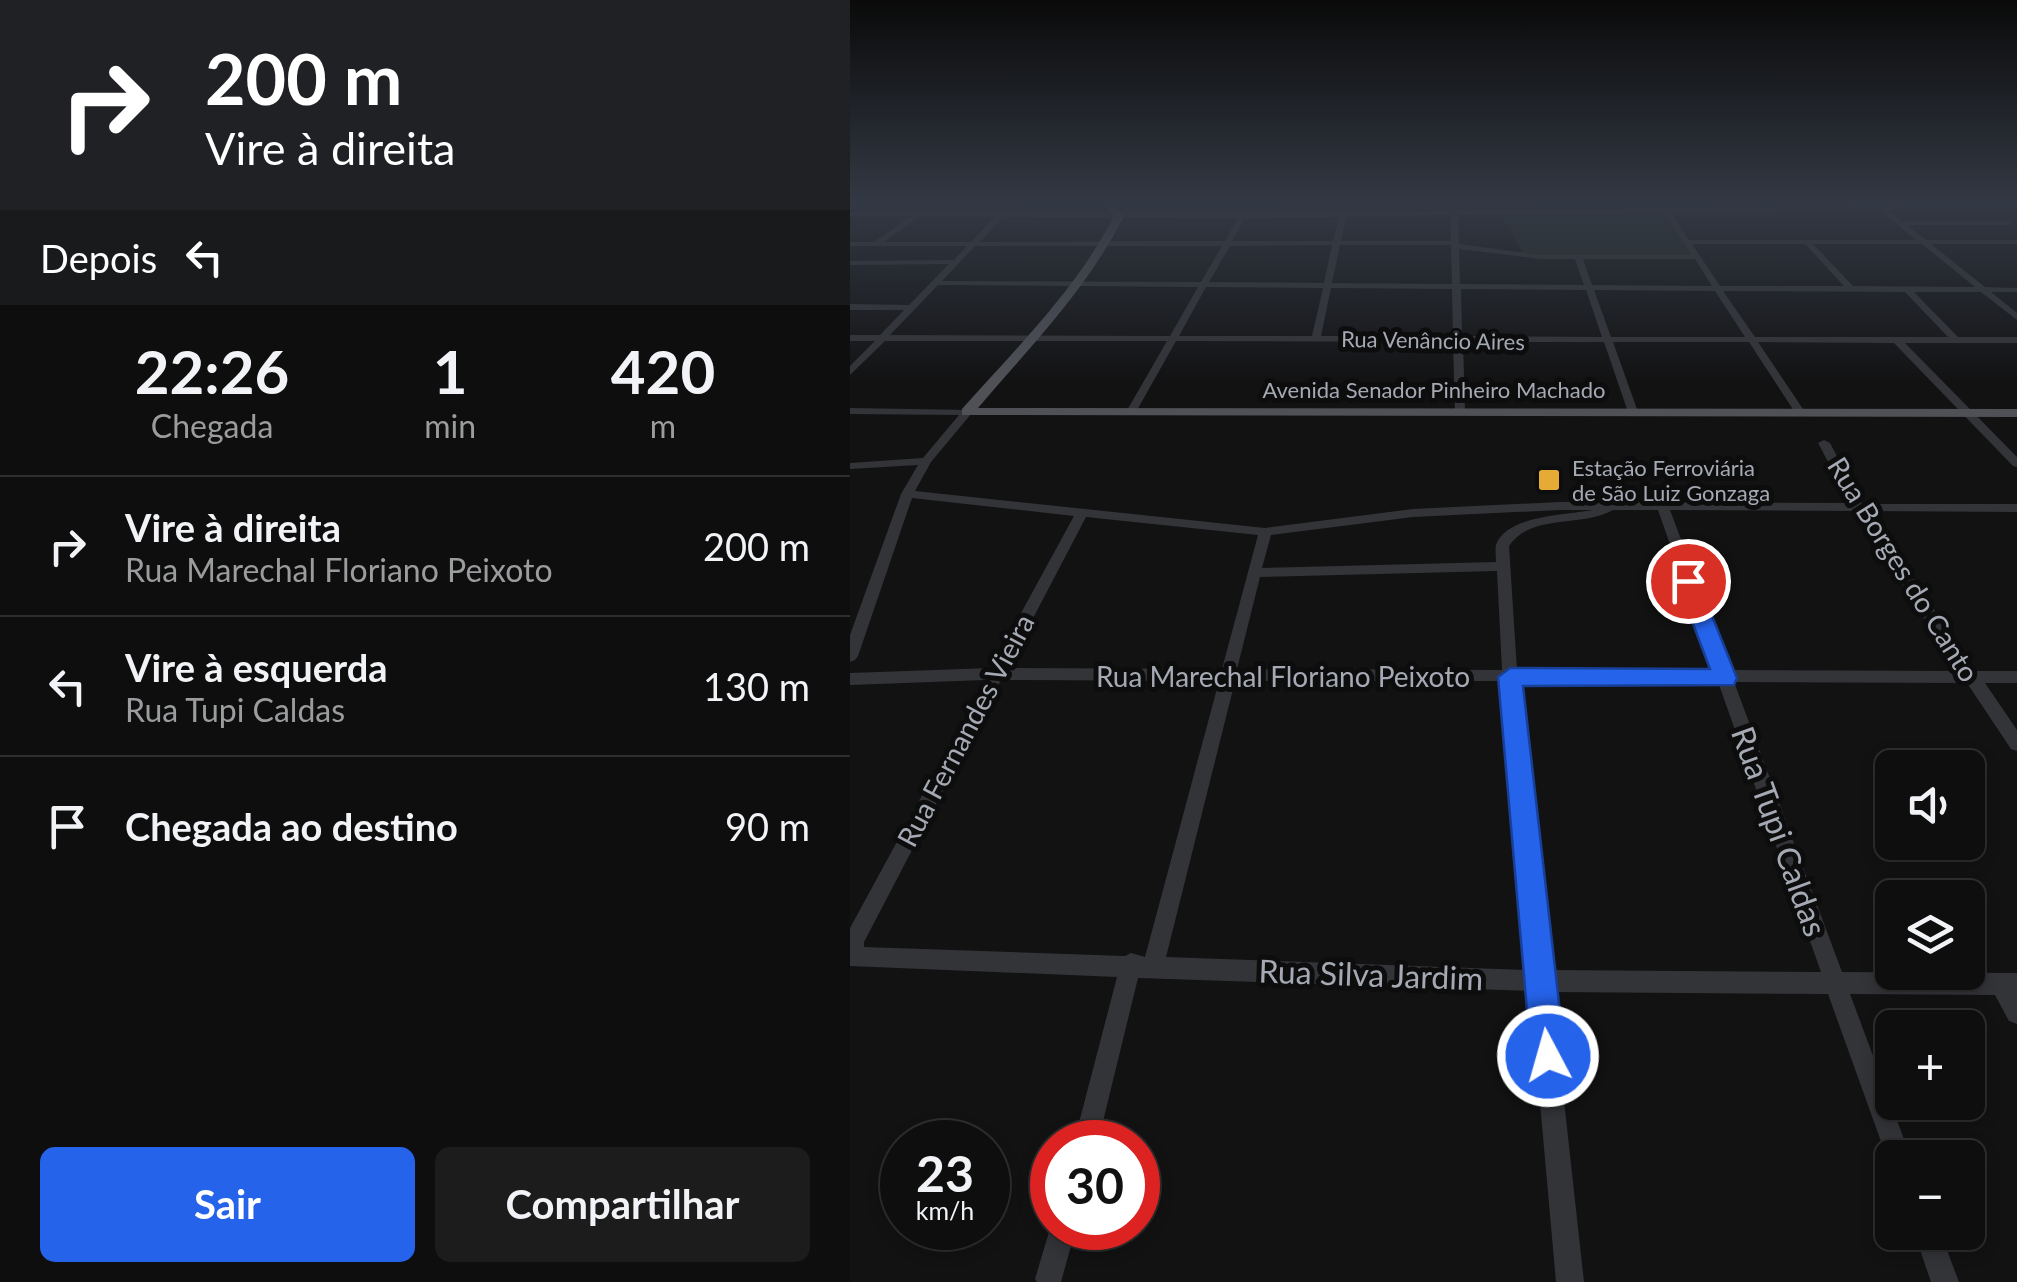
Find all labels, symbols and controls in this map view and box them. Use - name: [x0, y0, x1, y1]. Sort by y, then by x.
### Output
- text: 200 m: [205, 36, 402, 120]
- icon: right: [40, 40, 170, 170]
- text: Vire à direita: [205, 121, 455, 175]
- icon: left: [177, 230, 232, 285]
- text: Depois: [40, 235, 157, 281]
- street label: Rua Venâncio Aires: [1341, 325, 1525, 355]
- text: 22:26: [135, 335, 289, 407]
- text: 1: [433, 335, 468, 407]
- text: 420: [611, 335, 715, 407]
- street label: Avenida Senador Pinheiro Machado: [1263, 376, 1605, 403]
- text: Chegada: [151, 406, 273, 445]
- text: min: [424, 406, 476, 445]
- text: m: [650, 406, 676, 445]
- street label: Rua Borges do Canto: [1821, 450, 1987, 688]
- place label: Estação Ferroviária de São Luiz Gonzaga: [1572, 454, 1770, 506]
- marker: Estação Ferroviária de São Luiz Gonzaga: [1536, 467, 1562, 493]
- text: Vire à direita: [125, 504, 341, 550]
- icon: right: [40, 519, 95, 574]
- text: 200 m: [703, 523, 810, 569]
- pin: [1646, 539, 1731, 624]
- text: Rua Marechal Floriano Peixoto: [125, 550, 553, 589]
- icon: arrive: [1661, 554, 1716, 609]
- street label: Rua Fernandes Vieira: [889, 608, 1041, 852]
- text: Vire à esquerda: [125, 644, 388, 690]
- icon: left: [40, 659, 95, 714]
- street label: Rua Marechal Floriano Peixoto: [1096, 659, 1470, 693]
- text: 130 m: [703, 663, 810, 709]
- text: Rua Tupi Caldas: [125, 690, 345, 729]
- street label: Rua Tupi Caldas: [1724, 721, 1836, 941]
- map controls: [1875, 750, 1985, 1250]
- button: sound: [1875, 750, 1985, 860]
- icon: arrive: [40, 799, 95, 854]
- text: Chegada ao destino: [125, 803, 458, 849]
- text: 90 m: [725, 803, 810, 849]
- button: layers: [1875, 880, 1985, 990]
- street label: Rua Silva Jardim: [1258, 951, 1484, 997]
- position arrow: [1496, 1004, 1600, 1108]
- button: +: [1875, 1010, 1985, 1120]
- speed limit sign: 30: [1030, 1120, 1160, 1250]
- button: −: [1875, 1140, 1985, 1250]
- text: 23: [916, 1143, 974, 1203]
- button: Sair: [40, 1147, 415, 1262]
- button: Compartilhar: [435, 1147, 810, 1262]
- text: km/h: [916, 1195, 974, 1225]

